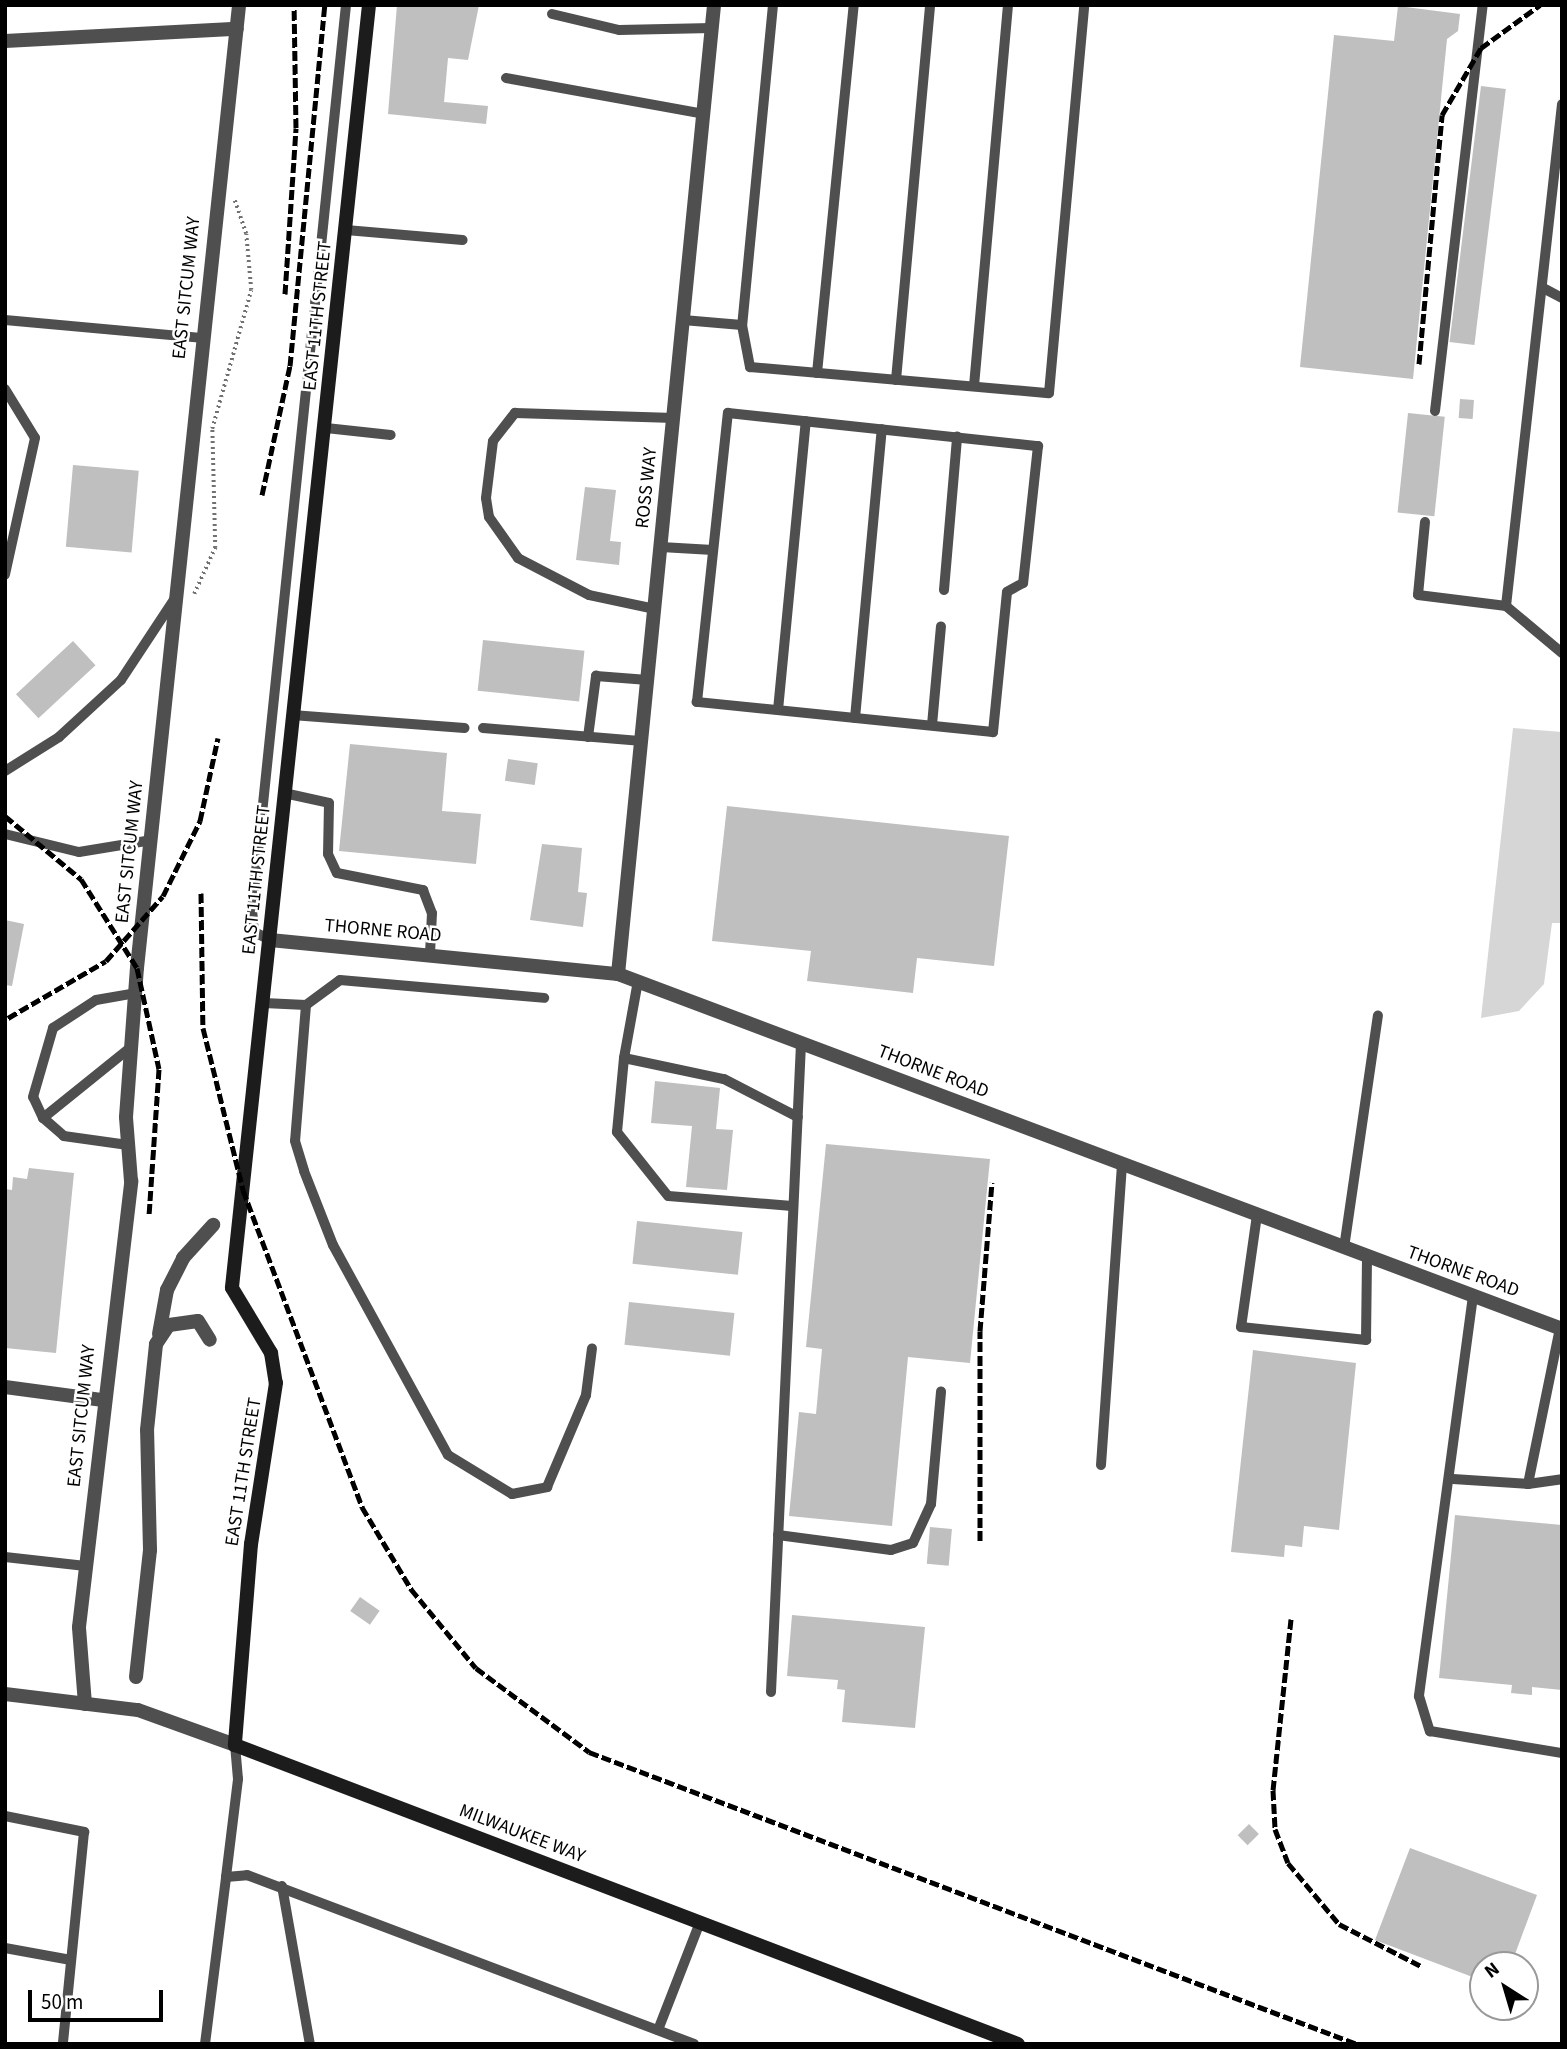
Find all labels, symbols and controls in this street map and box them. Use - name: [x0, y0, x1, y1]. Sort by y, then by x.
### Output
- street label: EAST SITCUM WAY: [168, 215, 206, 361]
- street label: EAST 11TH STREET: [299, 240, 337, 392]
- street label: ROSS WAY: [631, 446, 663, 530]
- street label: EAST SITCUM WAY: [111, 779, 149, 925]
- street label: EAST 11TH STREET: [238, 804, 276, 956]
- street label: THORNE ROAD: [324, 915, 442, 947]
- street label: THORNE ROAD: [874, 1040, 992, 1104]
- street label: THORNE ROAD: [1404, 1241, 1522, 1303]
- street label: EAST SITCUM WAY: [63, 1343, 101, 1489]
- street label: EAST 11TH STREET: [221, 1396, 267, 1548]
- street label: MILWAUKEE WAY: [456, 1800, 588, 1868]
- north arrow: [1469, 1951, 1539, 2021]
- text: N: [1479, 1956, 1505, 1985]
- scale bar: [32, 1976, 166, 2020]
- text: 50 m: [41, 1987, 83, 2017]

